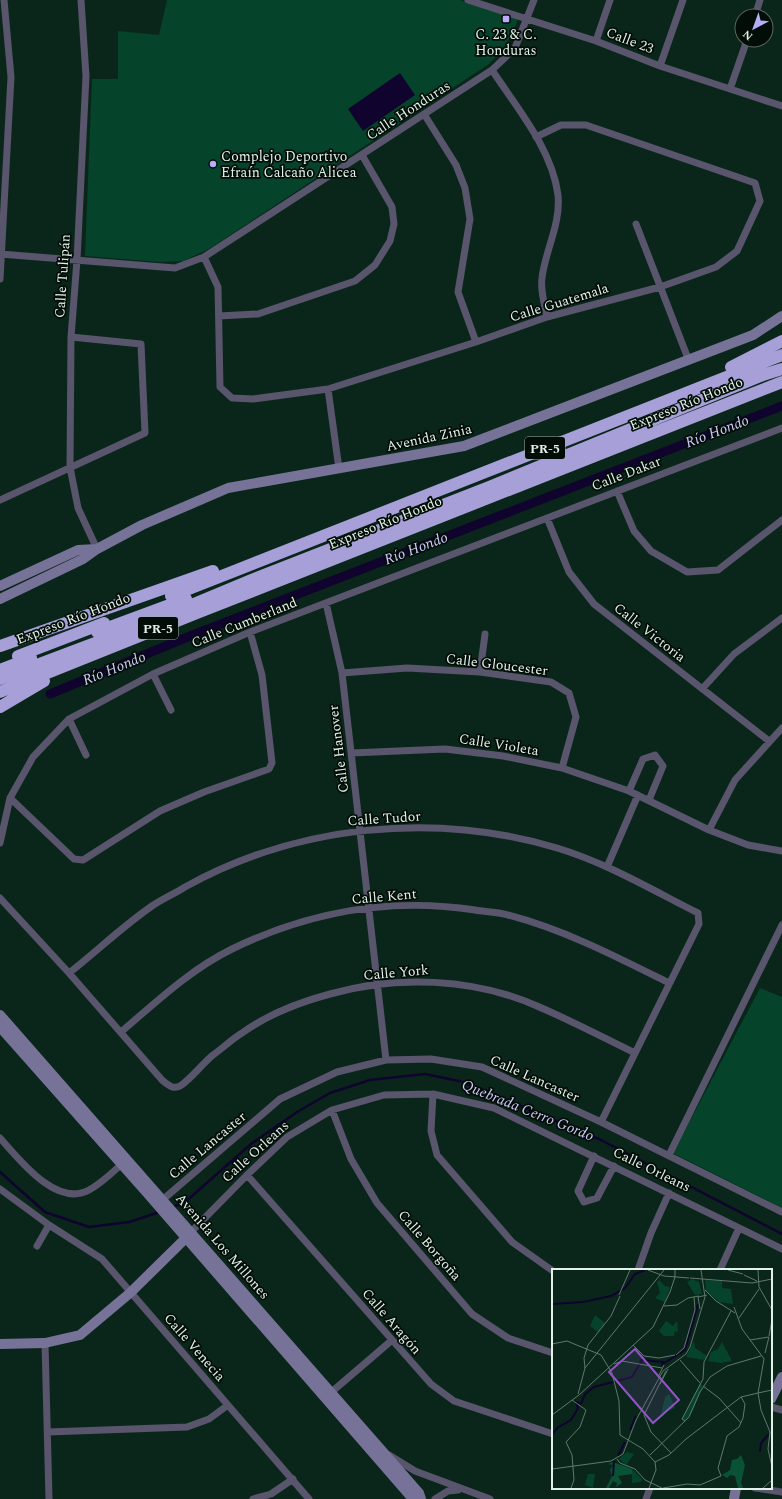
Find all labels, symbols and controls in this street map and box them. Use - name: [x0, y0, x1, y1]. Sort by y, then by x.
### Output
- north arrow: [734, 8, 774, 48]
- marker: C. 23 & C. Honduras: [501, 14, 511, 24]
- street label: Calle 23: [603, 22, 657, 59]
- place label: C. 23 & C. Honduras: [475, 24, 537, 61]
- text: N: [739, 26, 757, 45]
- street label: Calle Honduras: [362, 75, 455, 146]
- place label: Complejo Deportivo Efraín Calcaño Alicea: [221, 146, 357, 183]
- marker: Complejo Deportivo Efraín Calcaño Alicea: [208, 159, 218, 169]
- street label: Calle Tulipán: [49, 233, 76, 319]
- street label: Calle Guatemala: [507, 277, 611, 327]
- street label: Expreso Río Hondo: [627, 373, 745, 433]
- water label: Río Hondo: [683, 411, 751, 451]
- street label: Avenida Zinia: [384, 418, 474, 457]
- road number: PR-5: [525, 437, 565, 459]
- street label: Calle Dakar: [588, 450, 664, 496]
- street label: Expreso Río Hondo: [326, 492, 444, 552]
- water label: Río Hondo: [382, 528, 450, 568]
- street label: Expreso Río Hondo: [13, 587, 133, 650]
- street label: Calle Cumberland: [188, 592, 300, 653]
- street label: Calle Victoria: [609, 598, 690, 667]
- road number: PR-5: [138, 617, 178, 639]
- water label: Río Hondo: [79, 645, 149, 692]
- street label: Calle Gloucester: [445, 648, 549, 681]
- street label: Calle Hanover: [323, 703, 354, 794]
- street label: Calle Violeta: [458, 728, 540, 761]
- street label: Calle Tudor: [347, 805, 422, 832]
- street label: Calle Kent: [351, 883, 417, 910]
- street label: Calle York: [363, 959, 430, 986]
- street label: Calle Lancaster: [487, 1049, 583, 1108]
- water label: Quebrada Cerro Gordo: [458, 1073, 598, 1148]
- street label: Calle Lancaster: [164, 1106, 251, 1184]
- street label: Calle Orleans: [217, 1115, 294, 1187]
- street label: Calle Orleans: [609, 1142, 694, 1197]
- street label: Avenida Los Millones: [171, 1189, 275, 1304]
- street label: Calle Borgoña: [393, 1205, 466, 1286]
- inset map: [552, 1269, 772, 1489]
- street label: Calle Aragón: [357, 1284, 426, 1359]
- street label: Calle Venecia: [159, 1308, 230, 1386]

